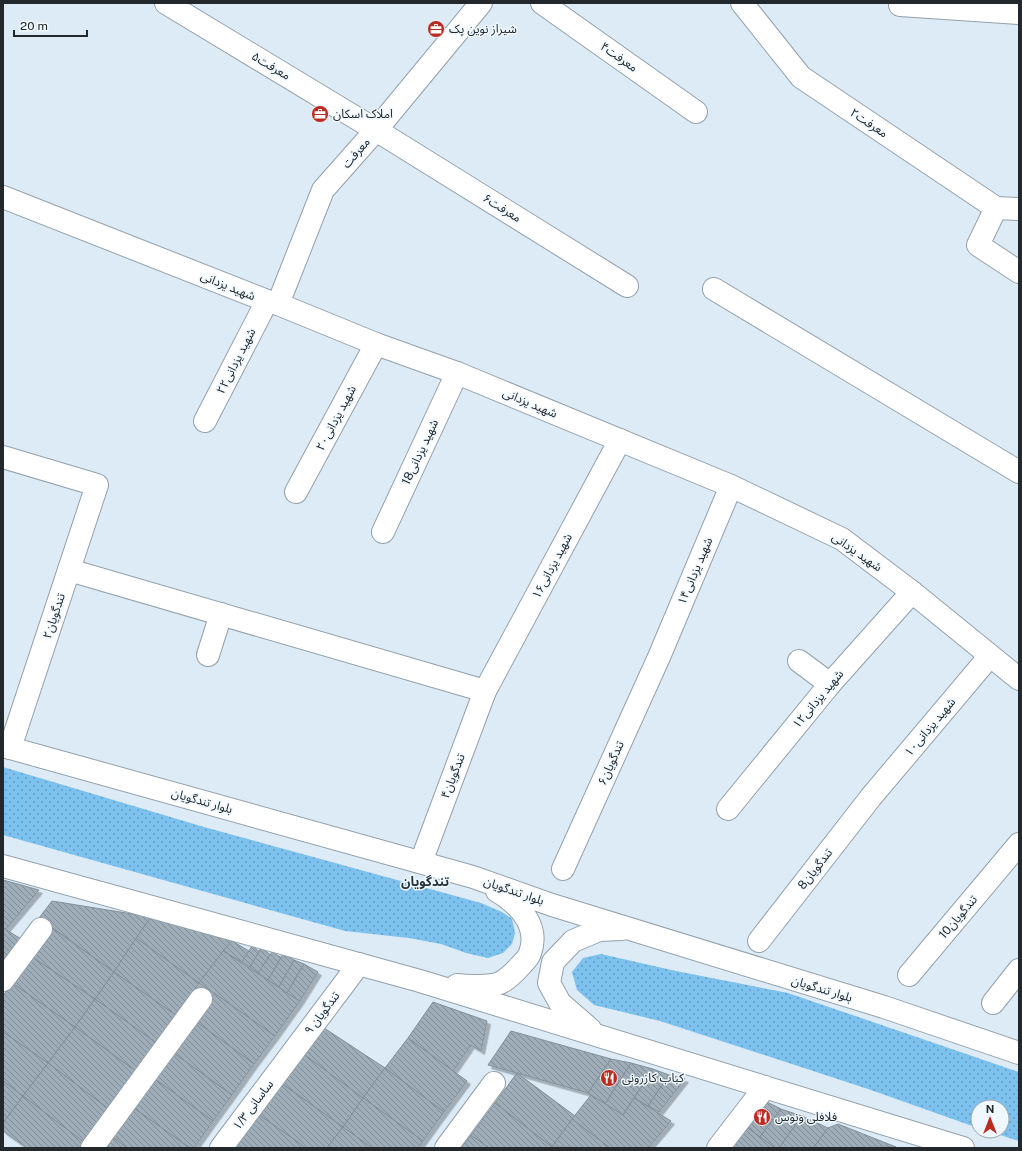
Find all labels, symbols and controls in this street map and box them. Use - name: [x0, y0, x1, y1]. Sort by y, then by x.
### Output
- scale bar: [14, 12, 87, 38]
- text: 20 m: [20, 19, 48, 33]
- office icon: شیراز نوین پک: [426, 19, 446, 39]
- place label: شیراز نوین پک: [449, 22, 517, 37]
- street label: معرفت۴: [598, 39, 640, 75]
- street label: معرفت۵: [249, 49, 293, 83]
- office icon: املاک اسکان: [310, 104, 330, 124]
- street label: معرفت۲: [848, 105, 890, 141]
- place label: املاک اسکان: [333, 107, 393, 121]
- street label: معرفت: [339, 135, 373, 171]
- street label: معرفت۶: [480, 191, 524, 225]
- street label: شهید یزدانی: [199, 269, 257, 303]
- street label: شهید یزدانی۲۲: [214, 326, 259, 396]
- street label: شهید یزدانی۲۰: [313, 383, 359, 453]
- street label: شهید یزدانی: [501, 385, 559, 421]
- street label: شهید یزدانی18: [399, 417, 441, 487]
- street label: شهید یزدانی: [829, 530, 885, 574]
- street label: شهید یزدانی۱۶: [529, 531, 575, 601]
- street label: شهید یزدانی۱۴: [675, 535, 715, 607]
- street label: تندگویان۲: [40, 591, 68, 640]
- street label: شهید یزدانی۱۲: [790, 667, 846, 731]
- street label: شهید یزدانی۱۰: [902, 695, 958, 759]
- street label: ۶تندگویان: [595, 738, 627, 787]
- street label: تندگویان۴: [438, 751, 468, 800]
- street label: بلوار تندگویان: [170, 786, 234, 816]
- street label: 8تندگویان: [795, 845, 836, 892]
- district label: تندگویان: [401, 874, 449, 889]
- street label: بلوار تندگویان: [482, 874, 546, 908]
- street label: 10تندگویان: [936, 892, 980, 942]
- street label: بلوار تندگویان: [790, 973, 854, 1005]
- street label: ۹ تندگویان: [301, 989, 343, 1037]
- restaurant icon: کباب کازرونی: [599, 1068, 619, 1088]
- place label: کباب کازرونی: [622, 1071, 685, 1085]
- street label: ۱/۳ ساسانی: [230, 1077, 276, 1133]
- north arrow: [970, 1099, 1010, 1139]
- text: N: [986, 1103, 994, 1115]
- restaurant icon: فلافلی ونوس: [752, 1107, 772, 1127]
- place label: فلافلی ونوس: [775, 1110, 837, 1124]

